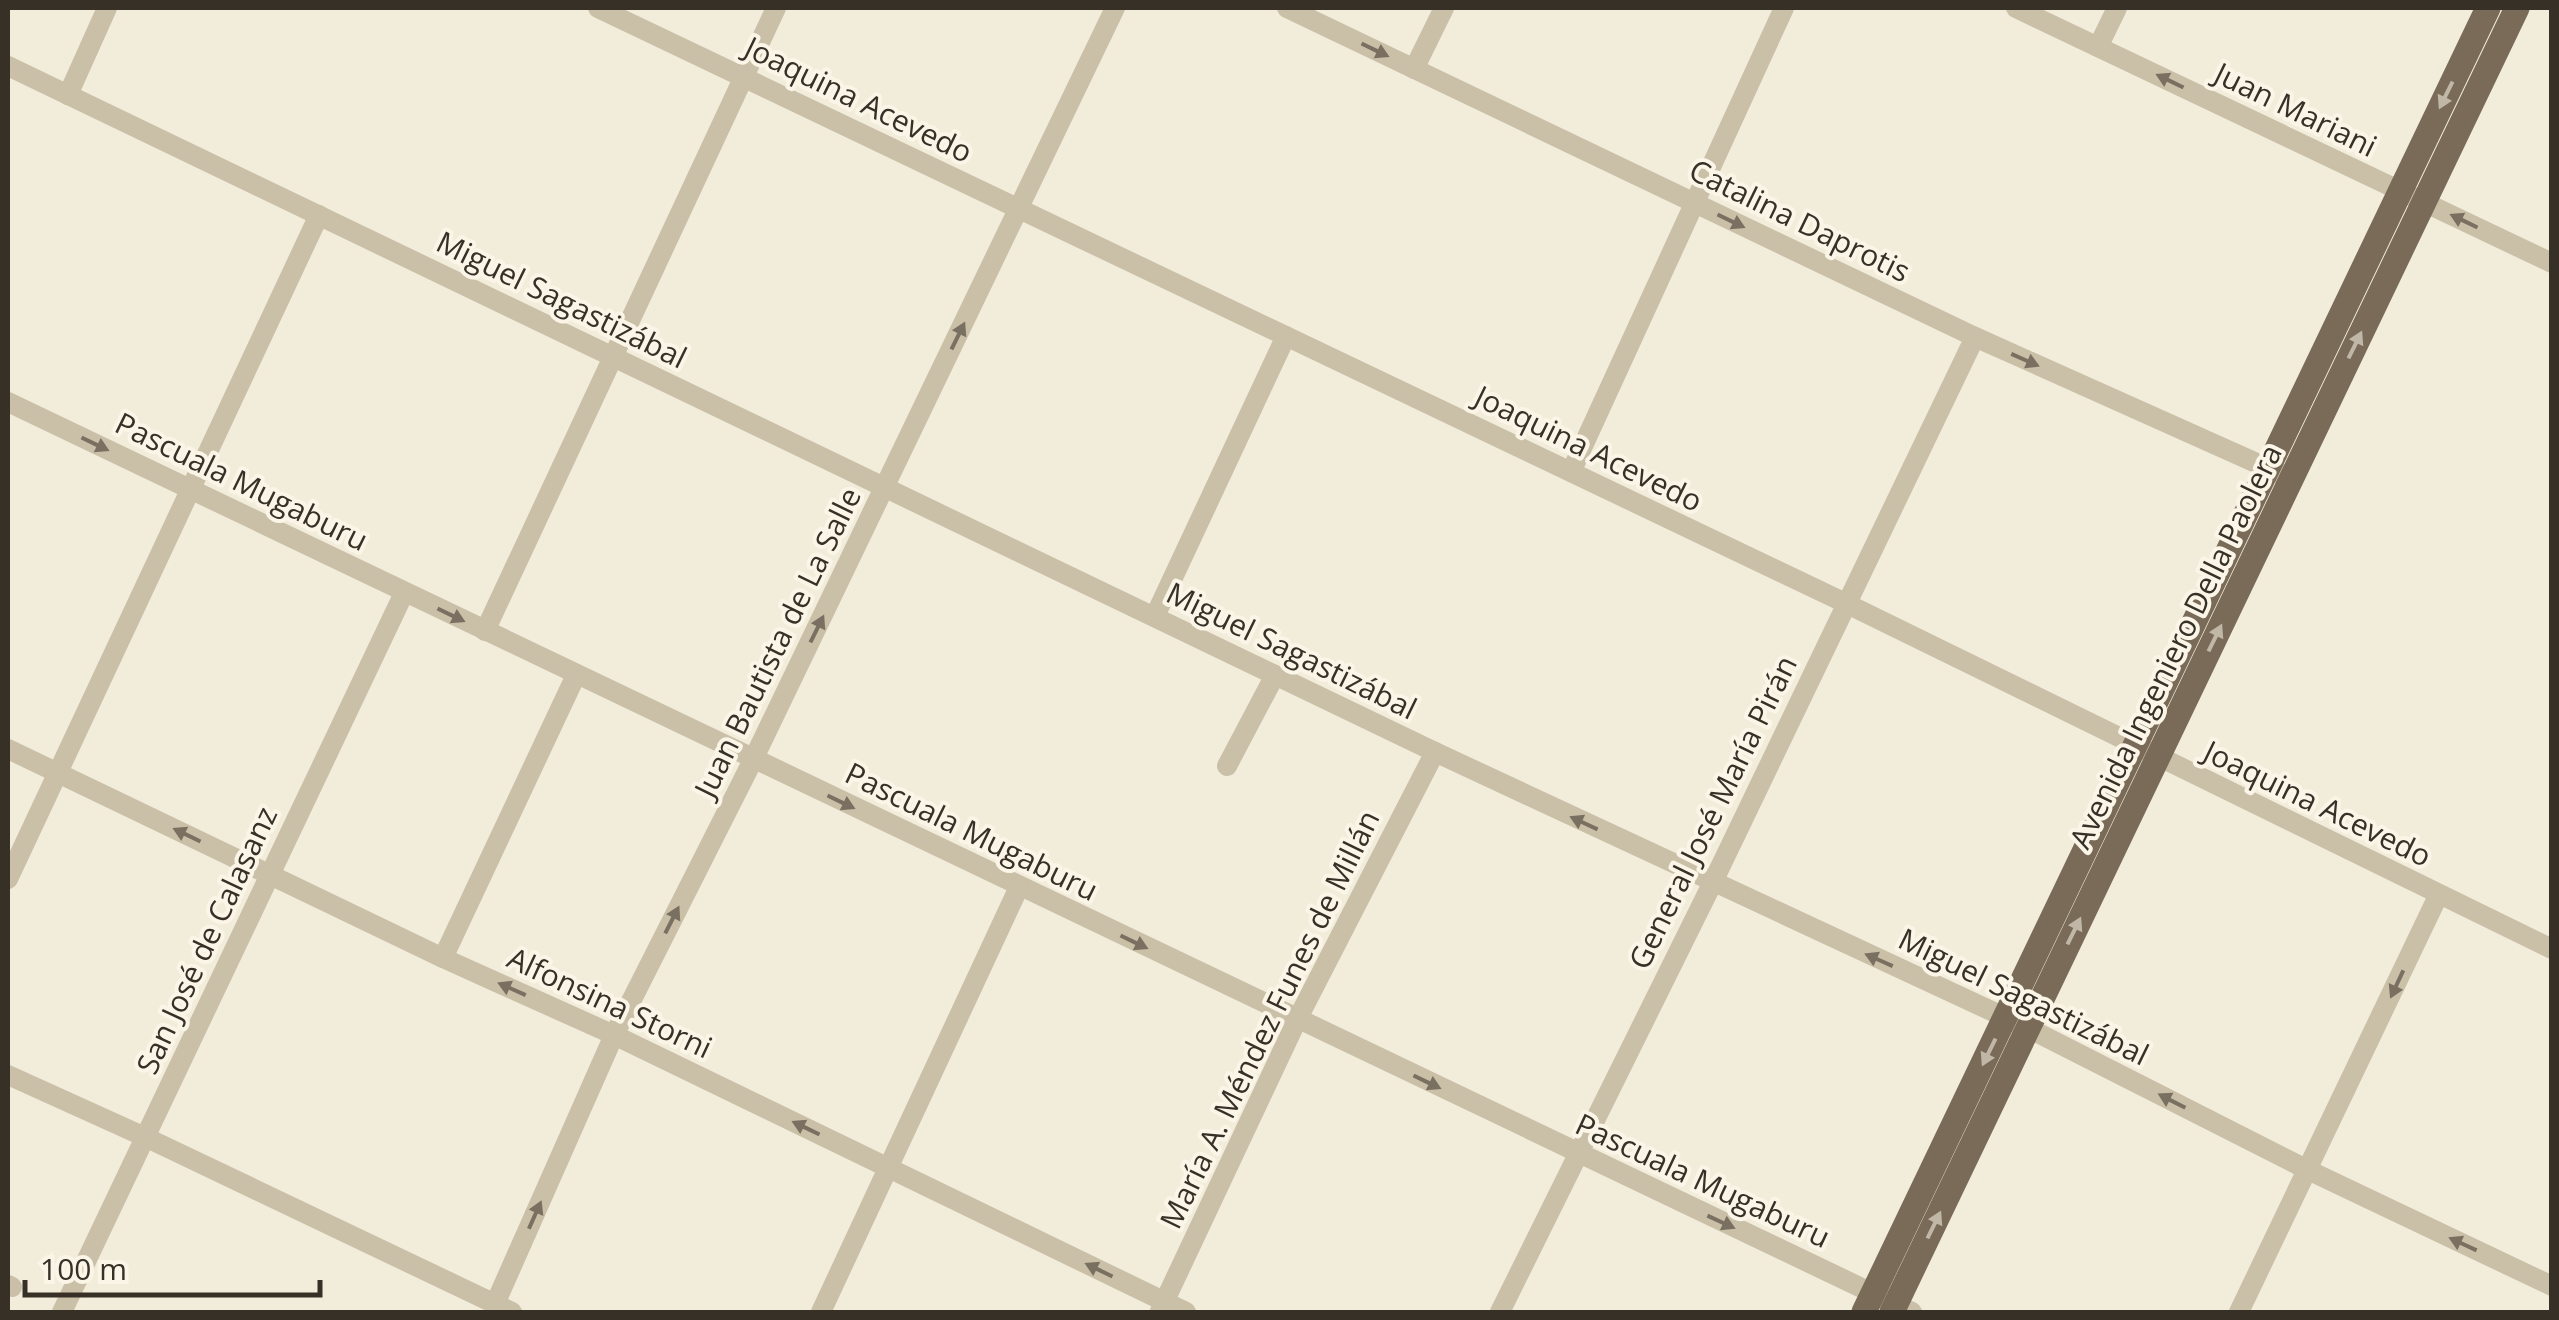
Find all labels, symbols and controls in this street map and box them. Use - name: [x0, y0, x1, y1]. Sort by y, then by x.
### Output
- street label: Joaquina Acevedo: [736, 25, 980, 172]
- one-way arrow: [1361, 41, 1390, 58]
- street label: Juan Mariani: [2205, 51, 2384, 166]
- one-way arrow: [2155, 73, 2184, 90]
- one-way arrow: [2438, 81, 2455, 110]
- street label: Catalina Daprotis: [1683, 149, 1917, 291]
- one-way arrow: [1717, 212, 1746, 229]
- one-way arrow: [2449, 213, 2478, 230]
- street label: Miguel Sagastizábal: [430, 221, 694, 377]
- one-way arrow: [949, 322, 966, 351]
- one-way arrow: [2346, 330, 2363, 359]
- one-way arrow: [2011, 351, 2040, 368]
- street label: Joaquina Acevedo: [1466, 374, 1710, 521]
- street label: Pascuala Mugaburu: [109, 402, 375, 560]
- one-way arrow: [81, 436, 110, 453]
- street label: Avenida Ingeniero Della Paolera: [2059, 437, 2291, 855]
- street label: Juan Bautista de La Salle: [683, 480, 870, 806]
- street label: Miguel Sagastizábal: [1160, 572, 1424, 728]
- one-way arrow: [437, 607, 466, 624]
- one-way arrow: [808, 614, 825, 643]
- one-way arrow: [2206, 624, 2223, 653]
- street label: General José María Pirán: [1618, 648, 1806, 976]
- street label: Joaquina Acevedo: [2195, 729, 2439, 876]
- street label: Pascuala Mugaburu: [839, 752, 1105, 910]
- one-way arrow: [827, 794, 856, 811]
- street label: San José de Calasanz: [126, 800, 286, 1080]
- street label: María A. Méndez Funes de Millán: [1150, 803, 1388, 1235]
- one-way arrow: [1569, 815, 1598, 832]
- one-way arrow: [173, 826, 202, 843]
- one-way arrow: [663, 906, 680, 935]
- one-way arrow: [2066, 917, 2083, 946]
- street label: Miguel Sagastizábal: [1892, 918, 2156, 1074]
- one-way arrow: [1120, 934, 1149, 951]
- street label: Alfonsina Storni: [501, 937, 719, 1067]
- one-way arrow: [1864, 951, 1893, 968]
- one-way arrow: [2388, 970, 2405, 999]
- one-way arrow: [497, 981, 526, 998]
- one-way arrow: [1980, 1037, 1997, 1066]
- one-way arrow: [1413, 1074, 1442, 1091]
- one-way arrow: [2157, 1093, 2186, 1110]
- street label: Pascuala Mugaburu: [1569, 1103, 1837, 1257]
- one-way arrow: [792, 1119, 821, 1136]
- one-way arrow: [527, 1200, 543, 1230]
- one-way arrow: [1925, 1210, 1942, 1239]
- one-way arrow: [1707, 1214, 1736, 1231]
- scale bar: [25, 1235, 320, 1297]
- one-way arrow: [2449, 1235, 2478, 1252]
- text: 100 m: [40, 1248, 127, 1289]
- one-way arrow: [1084, 1262, 1113, 1279]

